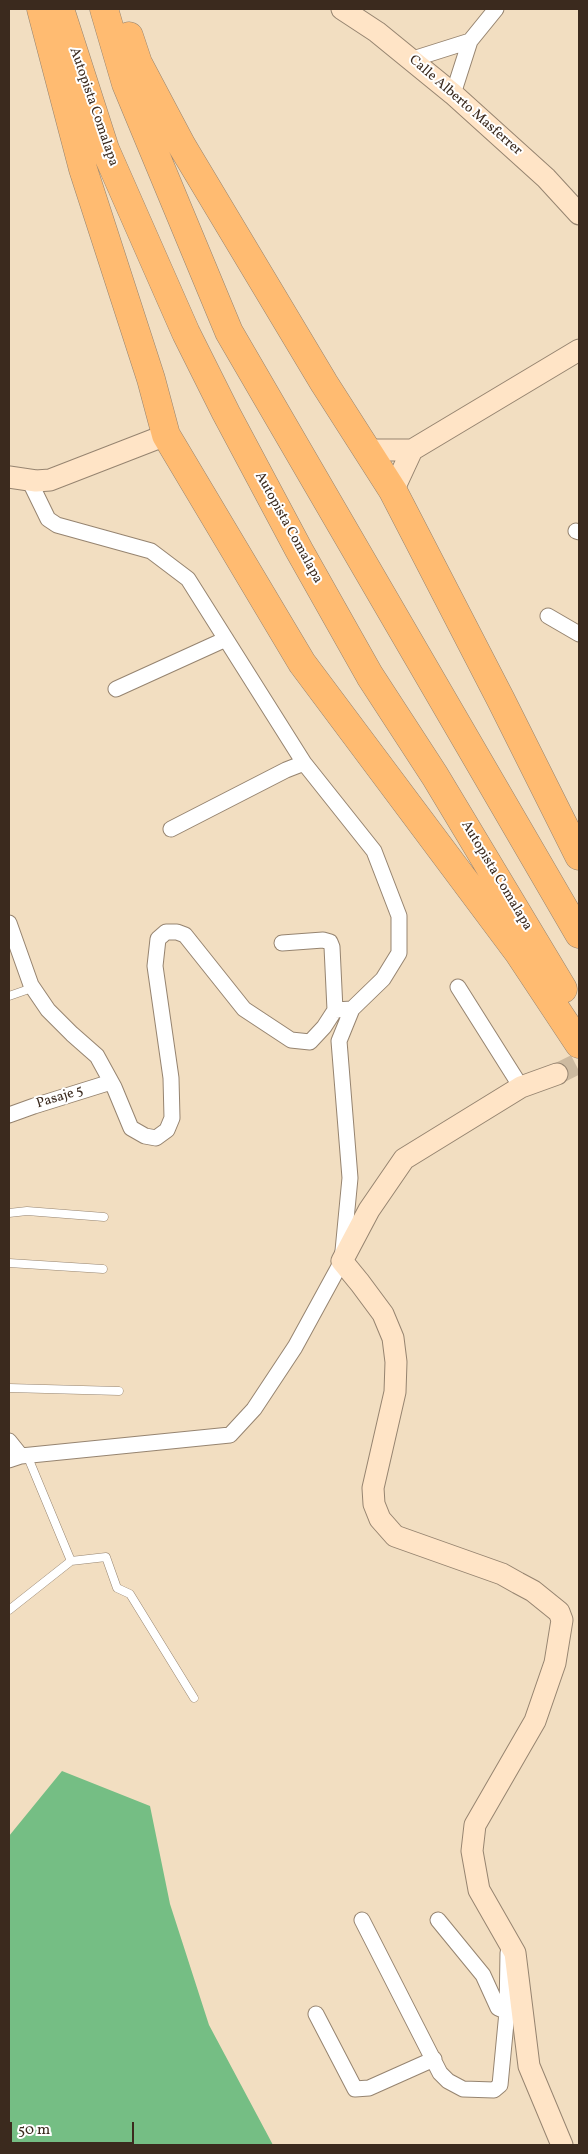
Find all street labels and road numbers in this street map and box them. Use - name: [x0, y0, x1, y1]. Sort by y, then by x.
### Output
- street label: Autopista Comalapa: [65, 45, 121, 169]
- street label: Calle Alberto Masferrer: [405, 52, 525, 160]
- street label: Autopista Comalapa: [250, 469, 326, 587]
- street label: Autopista Comalapa: [457, 818, 535, 934]
- street label: Pasaje 5: [34, 1083, 86, 1113]

